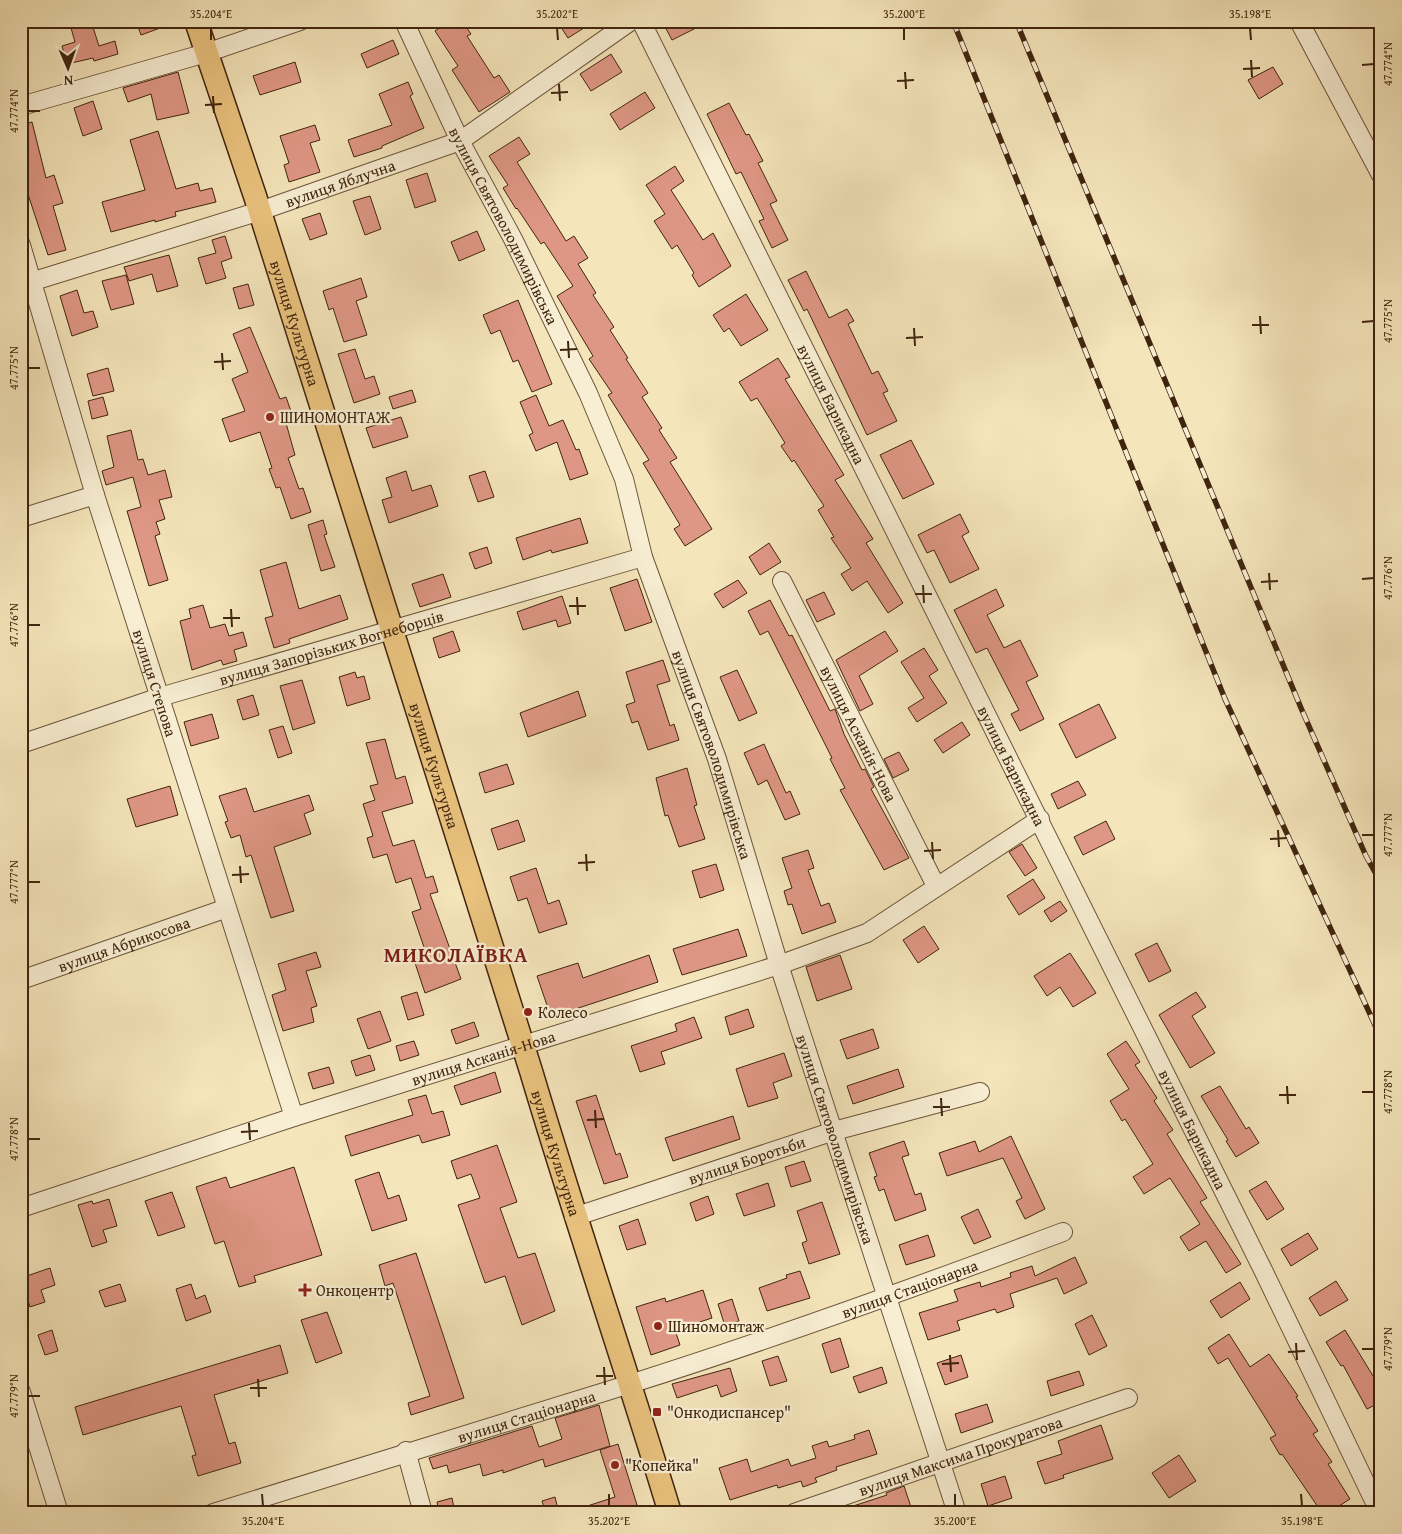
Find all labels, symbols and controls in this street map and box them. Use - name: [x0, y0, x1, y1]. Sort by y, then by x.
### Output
- text: 35.204°E: [190, 5, 232, 22]
- text: 35.202°E: [536, 5, 578, 22]
- text: 35.200°E: [883, 5, 925, 22]
- text: 35.198°E: [1229, 5, 1271, 22]
- north arrow: [42, 42, 92, 92]
- text: 47.774°N: [1379, 42, 1396, 86]
- text: N: [63, 71, 73, 91]
- text: 47.774°N: [5, 89, 22, 133]
- street label: вулиця Святоволодимирівська: [443, 123, 565, 329]
- street label: вулиця Яблучна: [282, 153, 399, 213]
- street label: вулиця Культурна: [264, 257, 326, 390]
- text: 47.775°N: [1379, 299, 1396, 343]
- street label: вулиця Барикадна: [792, 340, 872, 469]
- text: 47.775°N: [5, 346, 22, 390]
- place label: ШИНОМОНТАЖ: [280, 405, 391, 429]
- marker: ШИНОМОНТАЖ: [264, 411, 276, 423]
- text: 47.776°N: [1379, 556, 1396, 600]
- text: 47.776°N: [5, 603, 22, 647]
- street label: вулиця Запорізьких Вогнеборців: [216, 603, 446, 691]
- street label: вулиця Степова: [127, 626, 184, 740]
- street label: вулиця Святоволодимирівська: [666, 646, 759, 862]
- street label: вулиця Асканія-Нова: [815, 662, 904, 806]
- street label: вулиця Культурна: [404, 700, 466, 832]
- street label: вулиця Барикадна: [972, 702, 1052, 830]
- text: 47.777°N: [1379, 813, 1396, 857]
- text: 47.777°N: [5, 860, 22, 904]
- street label: вулиця Абрикосова: [55, 910, 194, 978]
- district label: МИКОЛАЇВКА: [384, 939, 528, 970]
- place label: Колесо: [538, 1000, 588, 1024]
- marker: Колесо: [522, 1006, 534, 1018]
- street label: вулиця Асканія-Нова: [408, 1024, 558, 1092]
- street label: вулиця Святоволодимирівська: [790, 1031, 881, 1248]
- street label: вулиця Барикадна: [1153, 1065, 1233, 1194]
- text: 47.778°N: [1379, 1070, 1396, 1114]
- street label: вулиця Культурна: [525, 1087, 587, 1219]
- text: 47.778°N: [5, 1117, 22, 1161]
- street label: вулиця Боротьби: [685, 1129, 809, 1190]
- street label: вулиця Стаціонарна: [838, 1253, 981, 1324]
- place label: Онкоцентр: [316, 1278, 394, 1302]
- marker: Онкоцентр: [298, 1283, 312, 1297]
- place label: Шиномонтаж: [668, 1314, 765, 1338]
- marker: Шиномонтаж: [652, 1320, 664, 1332]
- text: 47.779°N: [1379, 1327, 1396, 1371]
- text: 47.779°N: [5, 1374, 22, 1418]
- street label: вулиця Стаціонарна: [454, 1384, 599, 1449]
- place label: "Онкодиспансер": [667, 1400, 791, 1424]
- marker: "Онкодиспансер": [651, 1406, 663, 1418]
- street label: вулиця Максима Прокуратова: [855, 1409, 1066, 1502]
- place label: "Копейка": [625, 1453, 699, 1477]
- marker: "Копейка": [609, 1459, 621, 1471]
- text: 35.204°E: [242, 1512, 284, 1529]
- text: 35.202°E: [588, 1512, 630, 1529]
- text: 35.200°E: [934, 1512, 976, 1529]
- text: 35.198°E: [1281, 1512, 1323, 1529]

